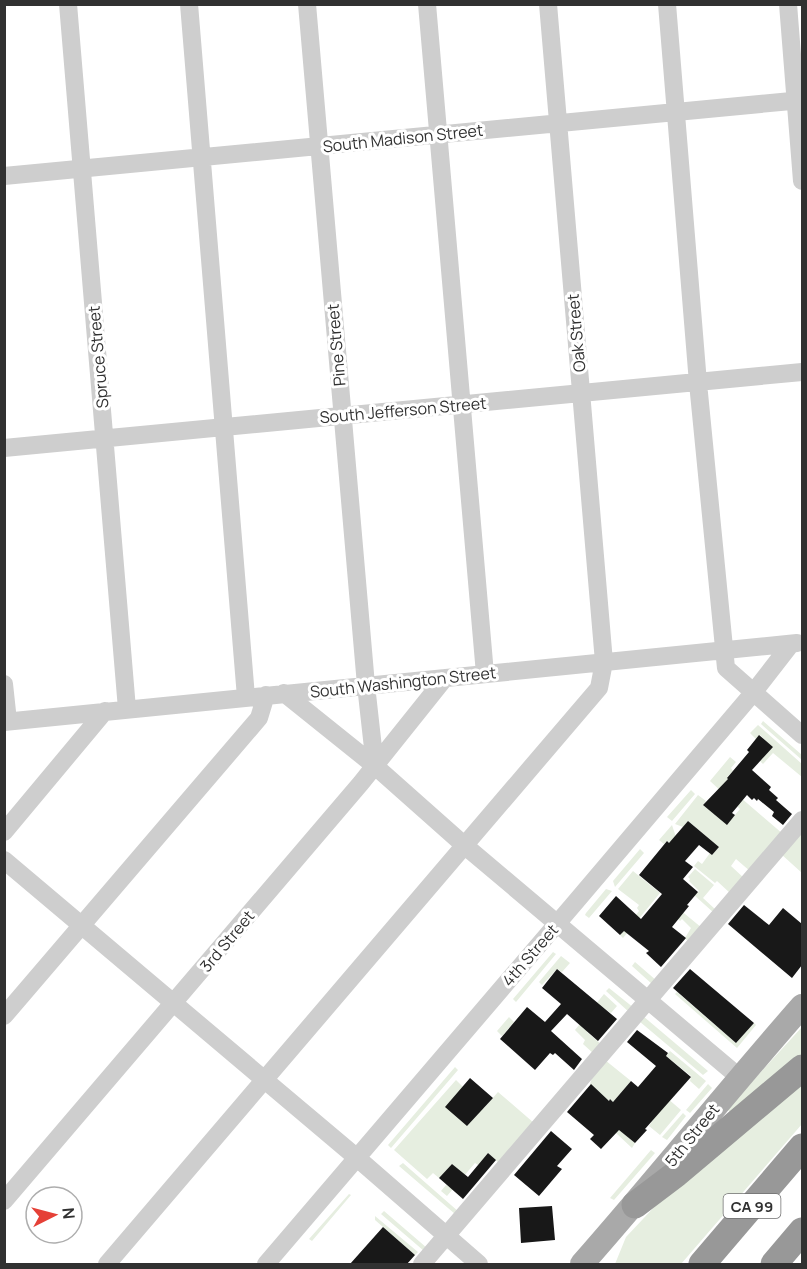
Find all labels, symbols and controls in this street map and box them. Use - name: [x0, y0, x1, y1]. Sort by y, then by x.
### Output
- street label: South Madison Street: [322, 119, 484, 157]
- street label: Oak Street: [562, 293, 590, 373]
- street label: Pine Street: [321, 303, 351, 387]
- street label: Spruce Street: [83, 305, 113, 409]
- street label: South Jefferson Street: [319, 392, 487, 428]
- street label: South Washington Street: [309, 661, 497, 703]
- street label: 3rd Street: [195, 906, 259, 976]
- street label: 4th Street: [497, 919, 563, 991]
- street label: 5th Street: [660, 1099, 724, 1171]
- north arrow: [24, 1185, 84, 1245]
- road number: CA 99: [724, 1194, 780, 1218]
- text: N: [57, 1207, 80, 1220]

